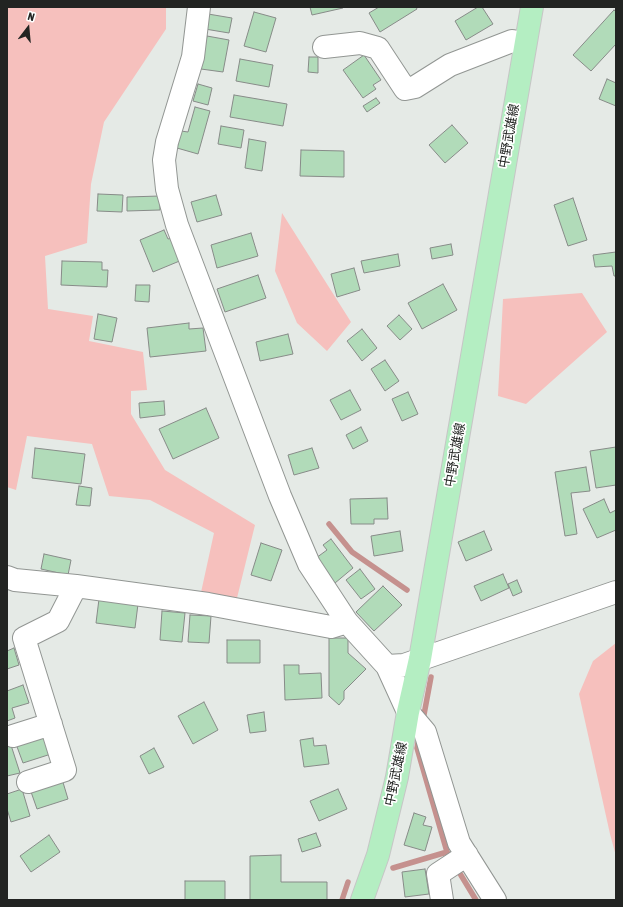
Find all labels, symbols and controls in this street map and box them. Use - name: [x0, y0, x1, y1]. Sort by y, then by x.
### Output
- north arrow: [8, 8, 48, 48]
- text: N: [27, 10, 36, 23]
- street label: 中野武雄線: [496, 103, 522, 169]
- street label: 中野武雄線: [442, 422, 468, 488]
- street label: 中野武雄線: [382, 741, 410, 807]

